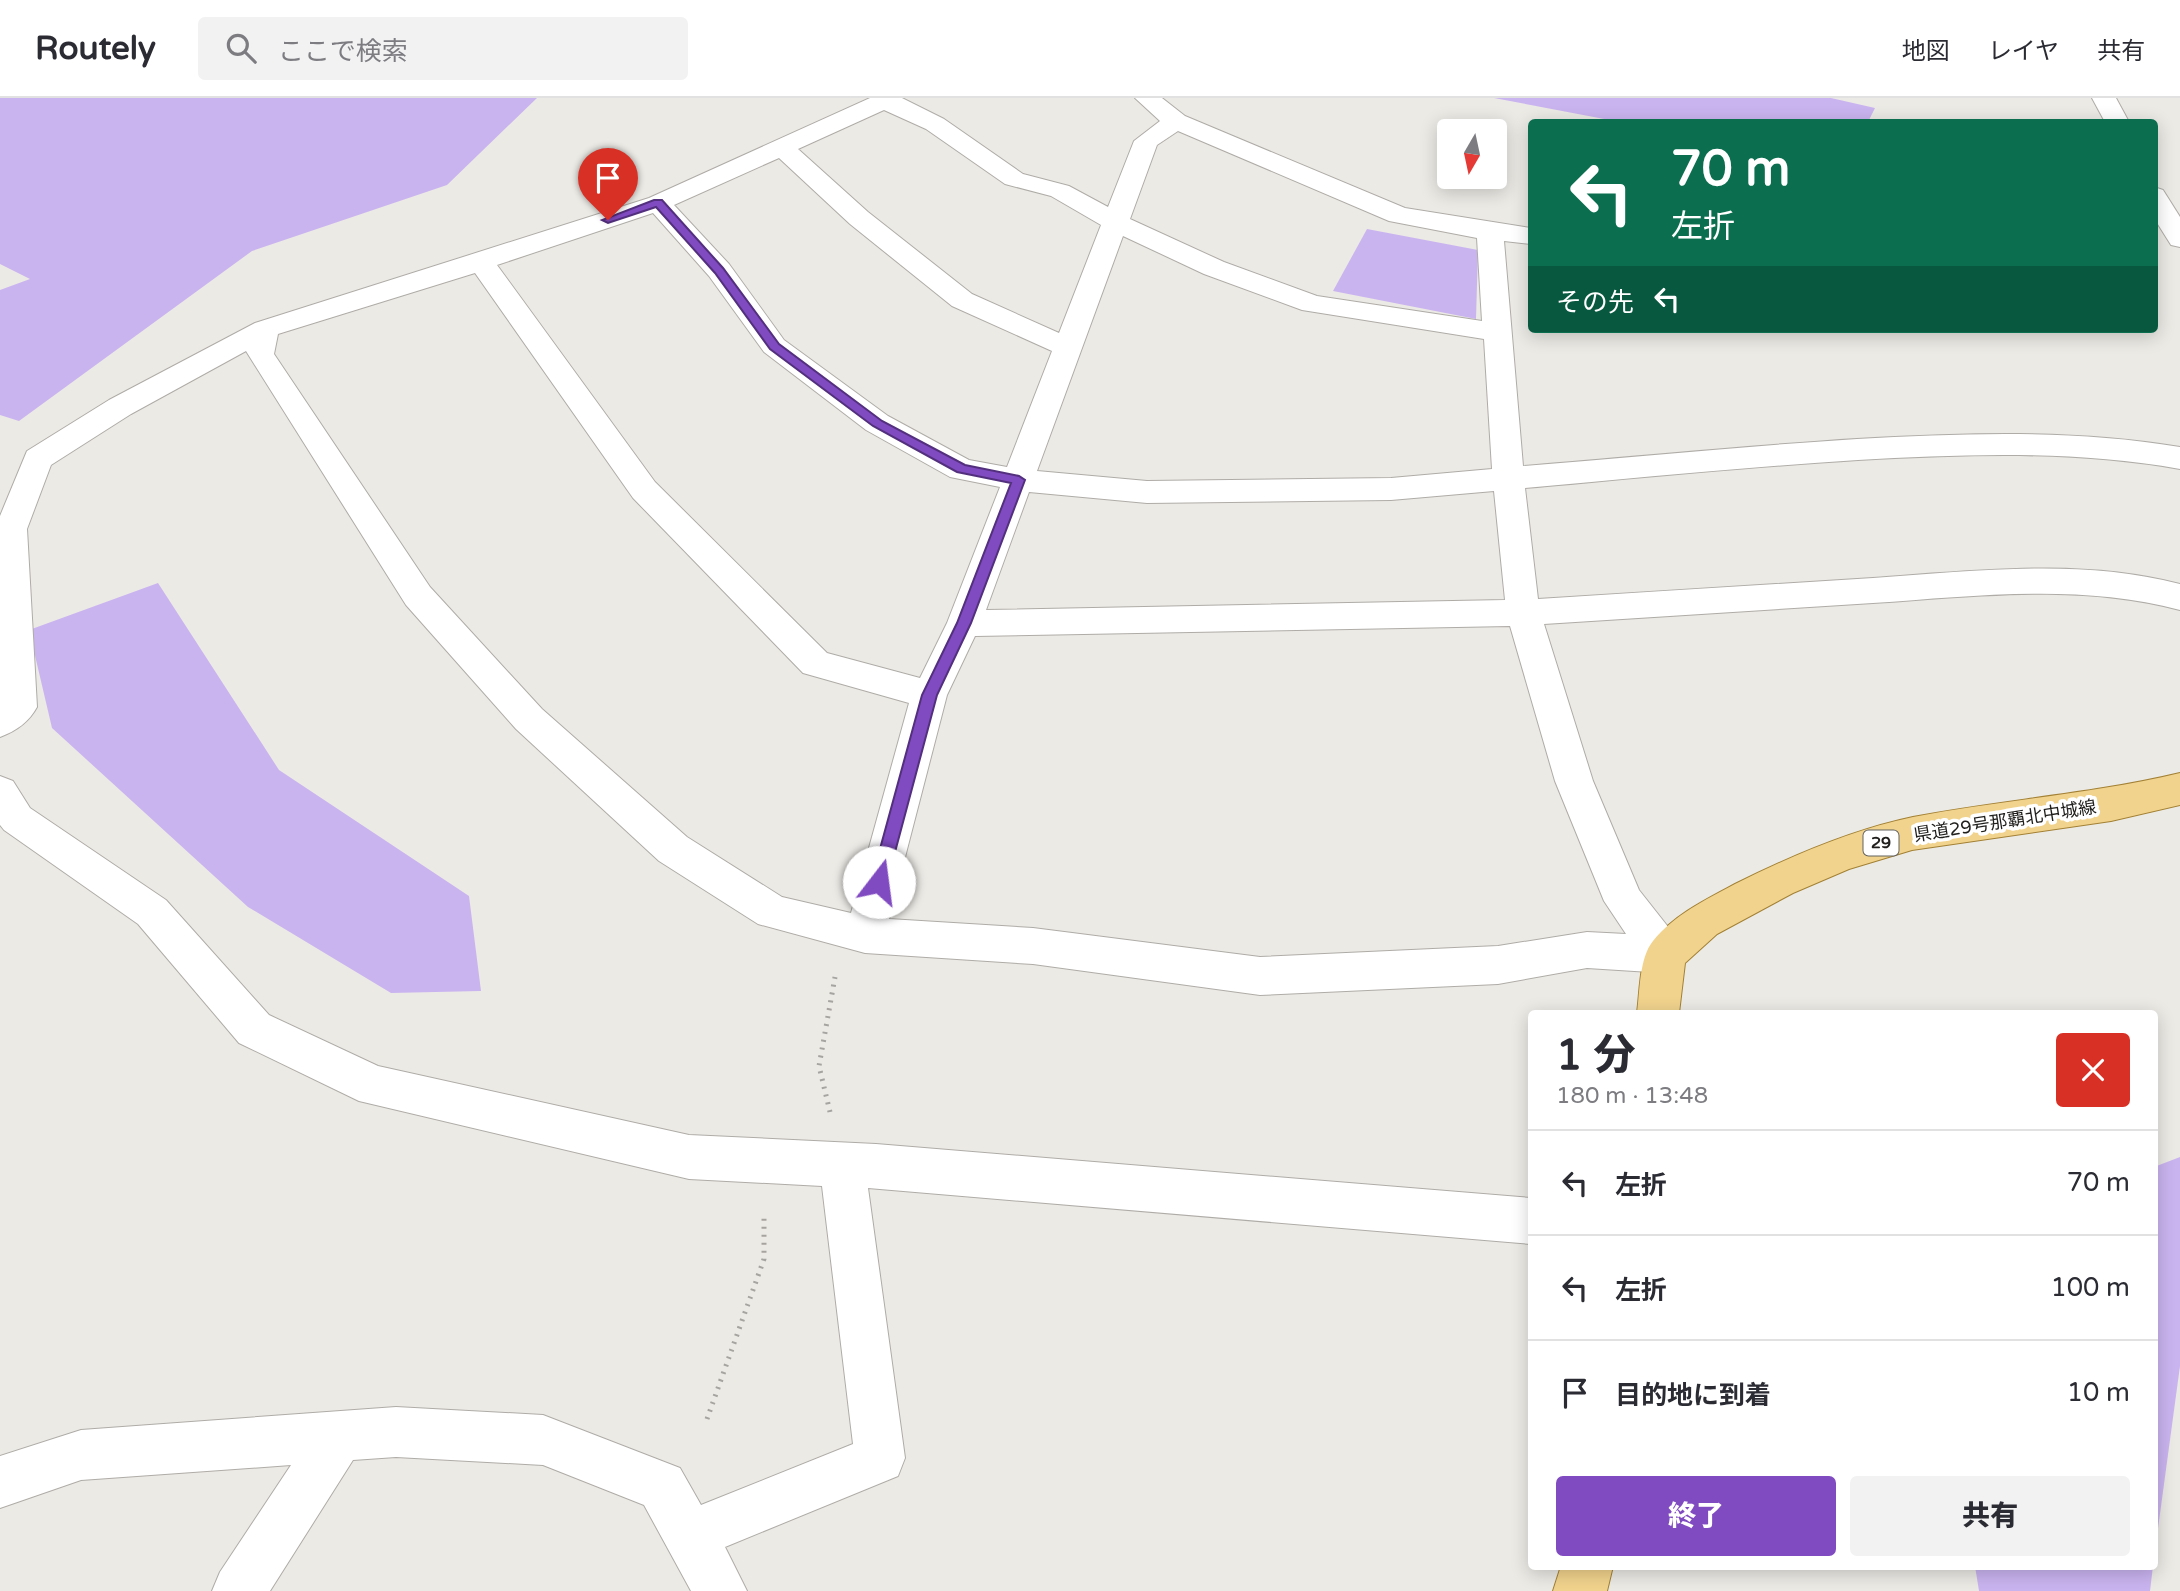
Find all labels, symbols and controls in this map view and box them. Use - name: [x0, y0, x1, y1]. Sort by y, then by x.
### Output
- search box: [198, 17, 688, 80]
- text: Routely: [35, 29, 156, 68]
- icon: search: [222, 29, 260, 67]
- text: ここで検索: [278, 36, 408, 67]
- text: 地図: [1902, 37, 1950, 66]
- text: レイヤ: [1988, 37, 2059, 66]
- text: 共有: [2097, 37, 2145, 66]
- north arrow: [1437, 119, 1507, 189]
- map controls: [1437, 119, 1507, 189]
- text: 70 m: [1671, 140, 1790, 199]
- icon: left: [1556, 147, 1647, 238]
- pin: [578, 148, 638, 220]
- icon: arrive: [589, 159, 627, 197]
- text: 左折: [1671, 208, 1735, 246]
- icon: left: [1648, 280, 1686, 318]
- text: その先: [1556, 287, 1634, 318]
- street label: 県道29号那覇北中城線: [1912, 796, 2098, 846]
- road number: 29: [1864, 830, 1898, 856]
- position arrow: [842, 845, 916, 919]
- text: 1 分: [1556, 1030, 1635, 1081]
- button: close: [2056, 1033, 2130, 1107]
- text: 180 m · 13:48: [1556, 1082, 1708, 1110]
- icon: left: [1556, 1164, 1594, 1202]
- text: 70 m: [2067, 1167, 2130, 1198]
- text: 左折: [1615, 1170, 1667, 1201]
- icon: left: [1556, 1269, 1594, 1307]
- text: 100 m: [2050, 1272, 2130, 1303]
- text: 左折: [1615, 1275, 1667, 1306]
- icon: arrive: [1556, 1374, 1594, 1412]
- text: 10 m: [2067, 1377, 2130, 1408]
- text: 目的地に到着: [1615, 1380, 1771, 1411]
- button: 終了: [1556, 1476, 1836, 1556]
- button: 共有: [1850, 1476, 2130, 1556]

